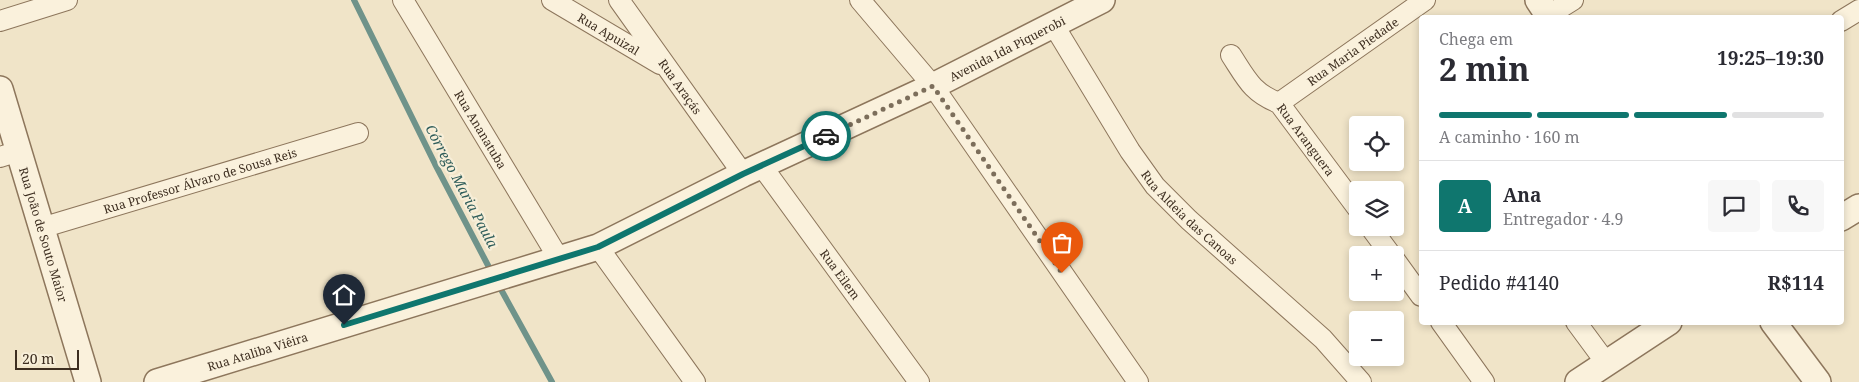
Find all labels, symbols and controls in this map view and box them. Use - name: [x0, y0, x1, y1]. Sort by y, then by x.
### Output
- street label: Rua Apuizal: [575, 9, 643, 59]
- street label: Avenida Ida Piquerobi: [946, 12, 1068, 85]
- street label: Rua Maria Piedade: [1303, 13, 1402, 89]
- text: Chega em: [1439, 28, 1513, 50]
- text: 19:25–19:30: [1717, 45, 1824, 71]
- text: 2 min: [1439, 47, 1530, 90]
- street label: Rua Araçás: [655, 55, 706, 117]
- street label: Rua Ananatuba: [451, 87, 511, 172]
- street label: Rua Aranguera: [1273, 100, 1339, 179]
- courier: [801, 111, 851, 161]
- map controls: [1349, 116, 1404, 366]
- button: locate: [1349, 116, 1404, 171]
- water label: Córrego Maria Paula: [421, 121, 503, 252]
- icon: car: [812, 122, 840, 150]
- text: A caminho · 160 m: [1439, 126, 1580, 148]
- street label: Rua Professor Álvaro de Sousa Reis: [101, 143, 299, 217]
- street label: Rua João de Souto Maior: [15, 165, 72, 305]
- street label: Rua Aldeia das Canoas: [1138, 166, 1242, 268]
- button: chat: [1708, 180, 1760, 232]
- button: phone: [1772, 180, 1824, 232]
- button: layers: [1349, 181, 1404, 236]
- text: Ana: [1503, 182, 1541, 208]
- text: A: [1458, 193, 1472, 219]
- text: Entregador · 4.9: [1503, 208, 1623, 230]
- pin: [1041, 222, 1083, 273]
- icon: bag: [1048, 229, 1076, 257]
- street label: Rua Eilem: [816, 246, 864, 303]
- button: +: [1349, 246, 1404, 301]
- text: Pedido #4140: [1439, 270, 1559, 296]
- text: R$114: [1768, 270, 1824, 296]
- pin: [323, 274, 365, 325]
- icon: home: [330, 281, 358, 309]
- button: −: [1349, 311, 1404, 366]
- street label: Rua Ataliba Viêira: [205, 328, 310, 375]
- scale bar: [15, 347, 79, 370]
- text: 20 m: [22, 349, 55, 368]

